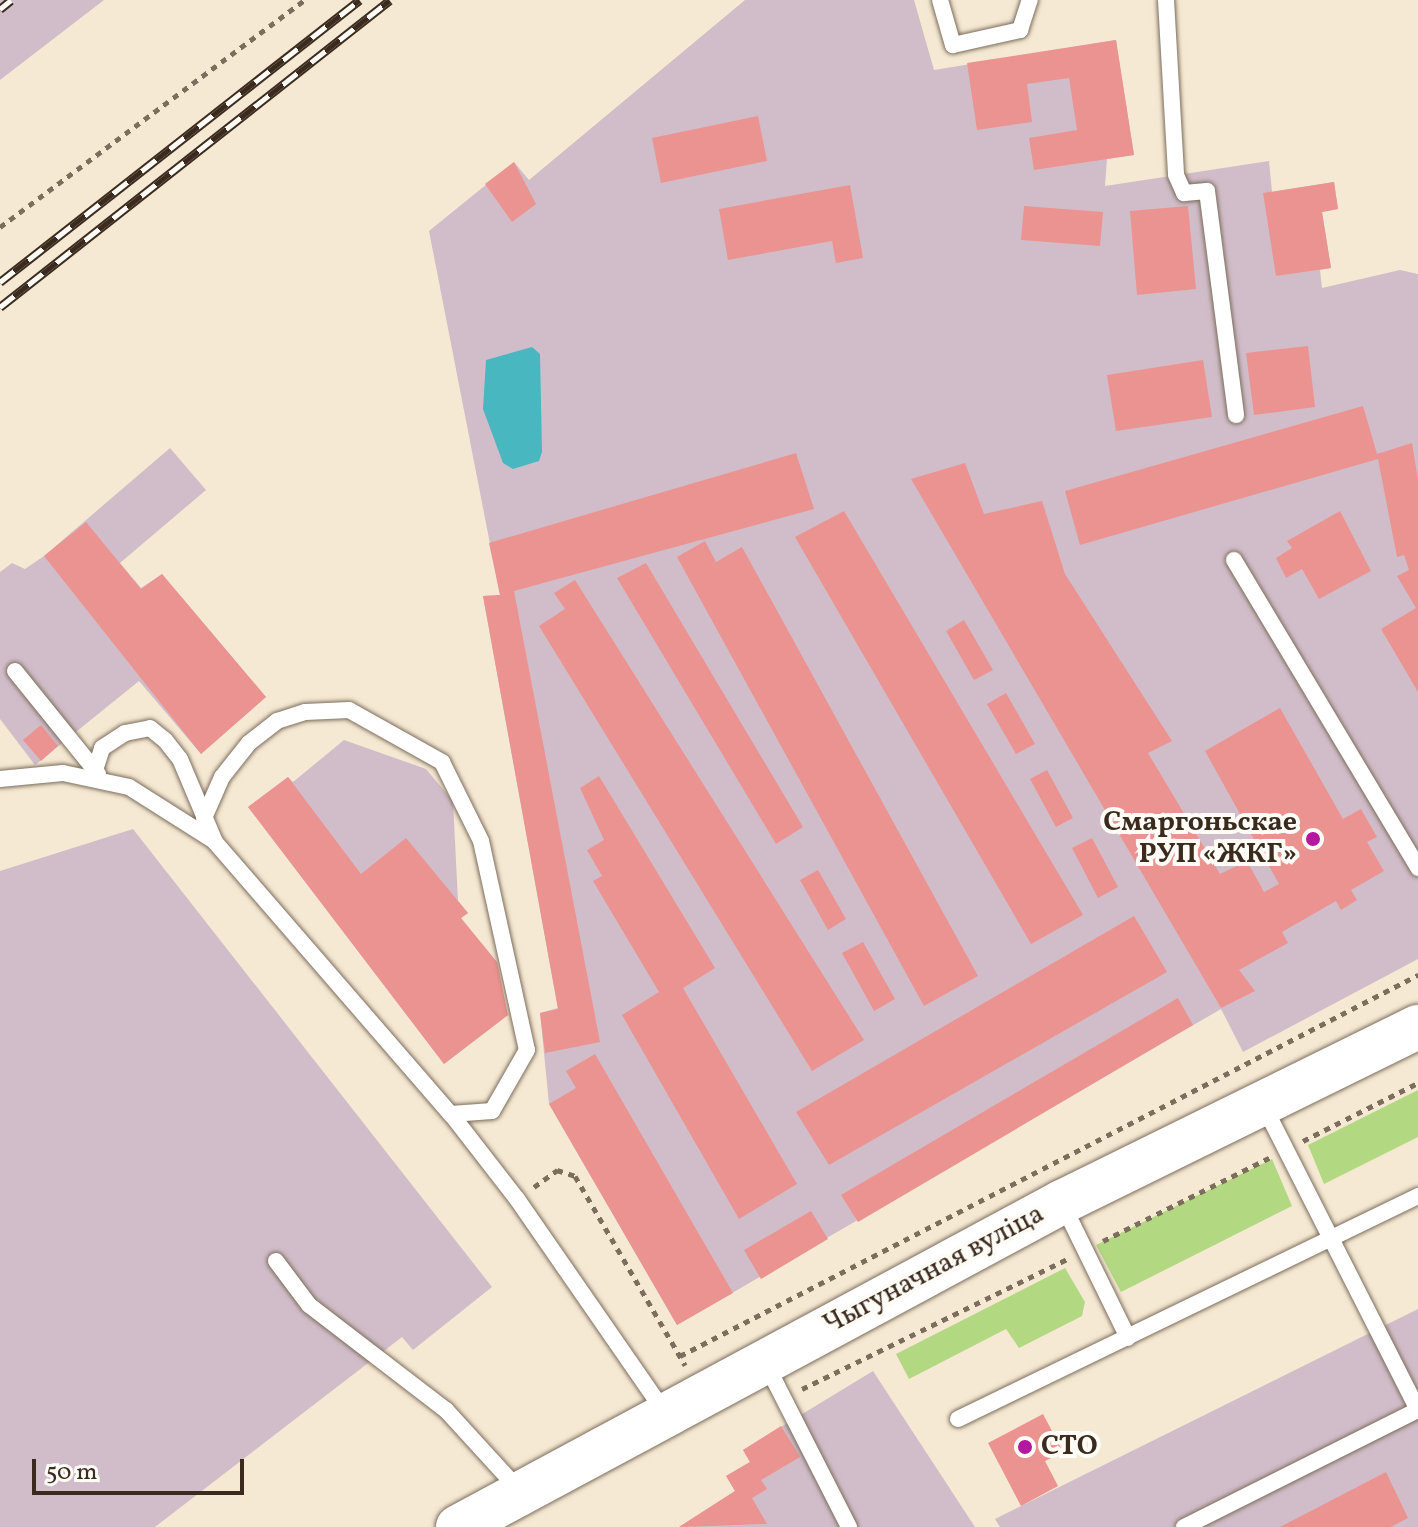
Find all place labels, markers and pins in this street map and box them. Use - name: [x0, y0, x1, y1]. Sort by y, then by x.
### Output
- place label: Смаргоньскае РУП «ЖКГ»: [1103, 806, 1297, 872]
- marker: Смаргоньскае РУП «ЖКГ»: [1304, 830, 1322, 848]
- place label: СТО: [1041, 1430, 1098, 1464]
- marker: СТО: [1016, 1438, 1034, 1456]

